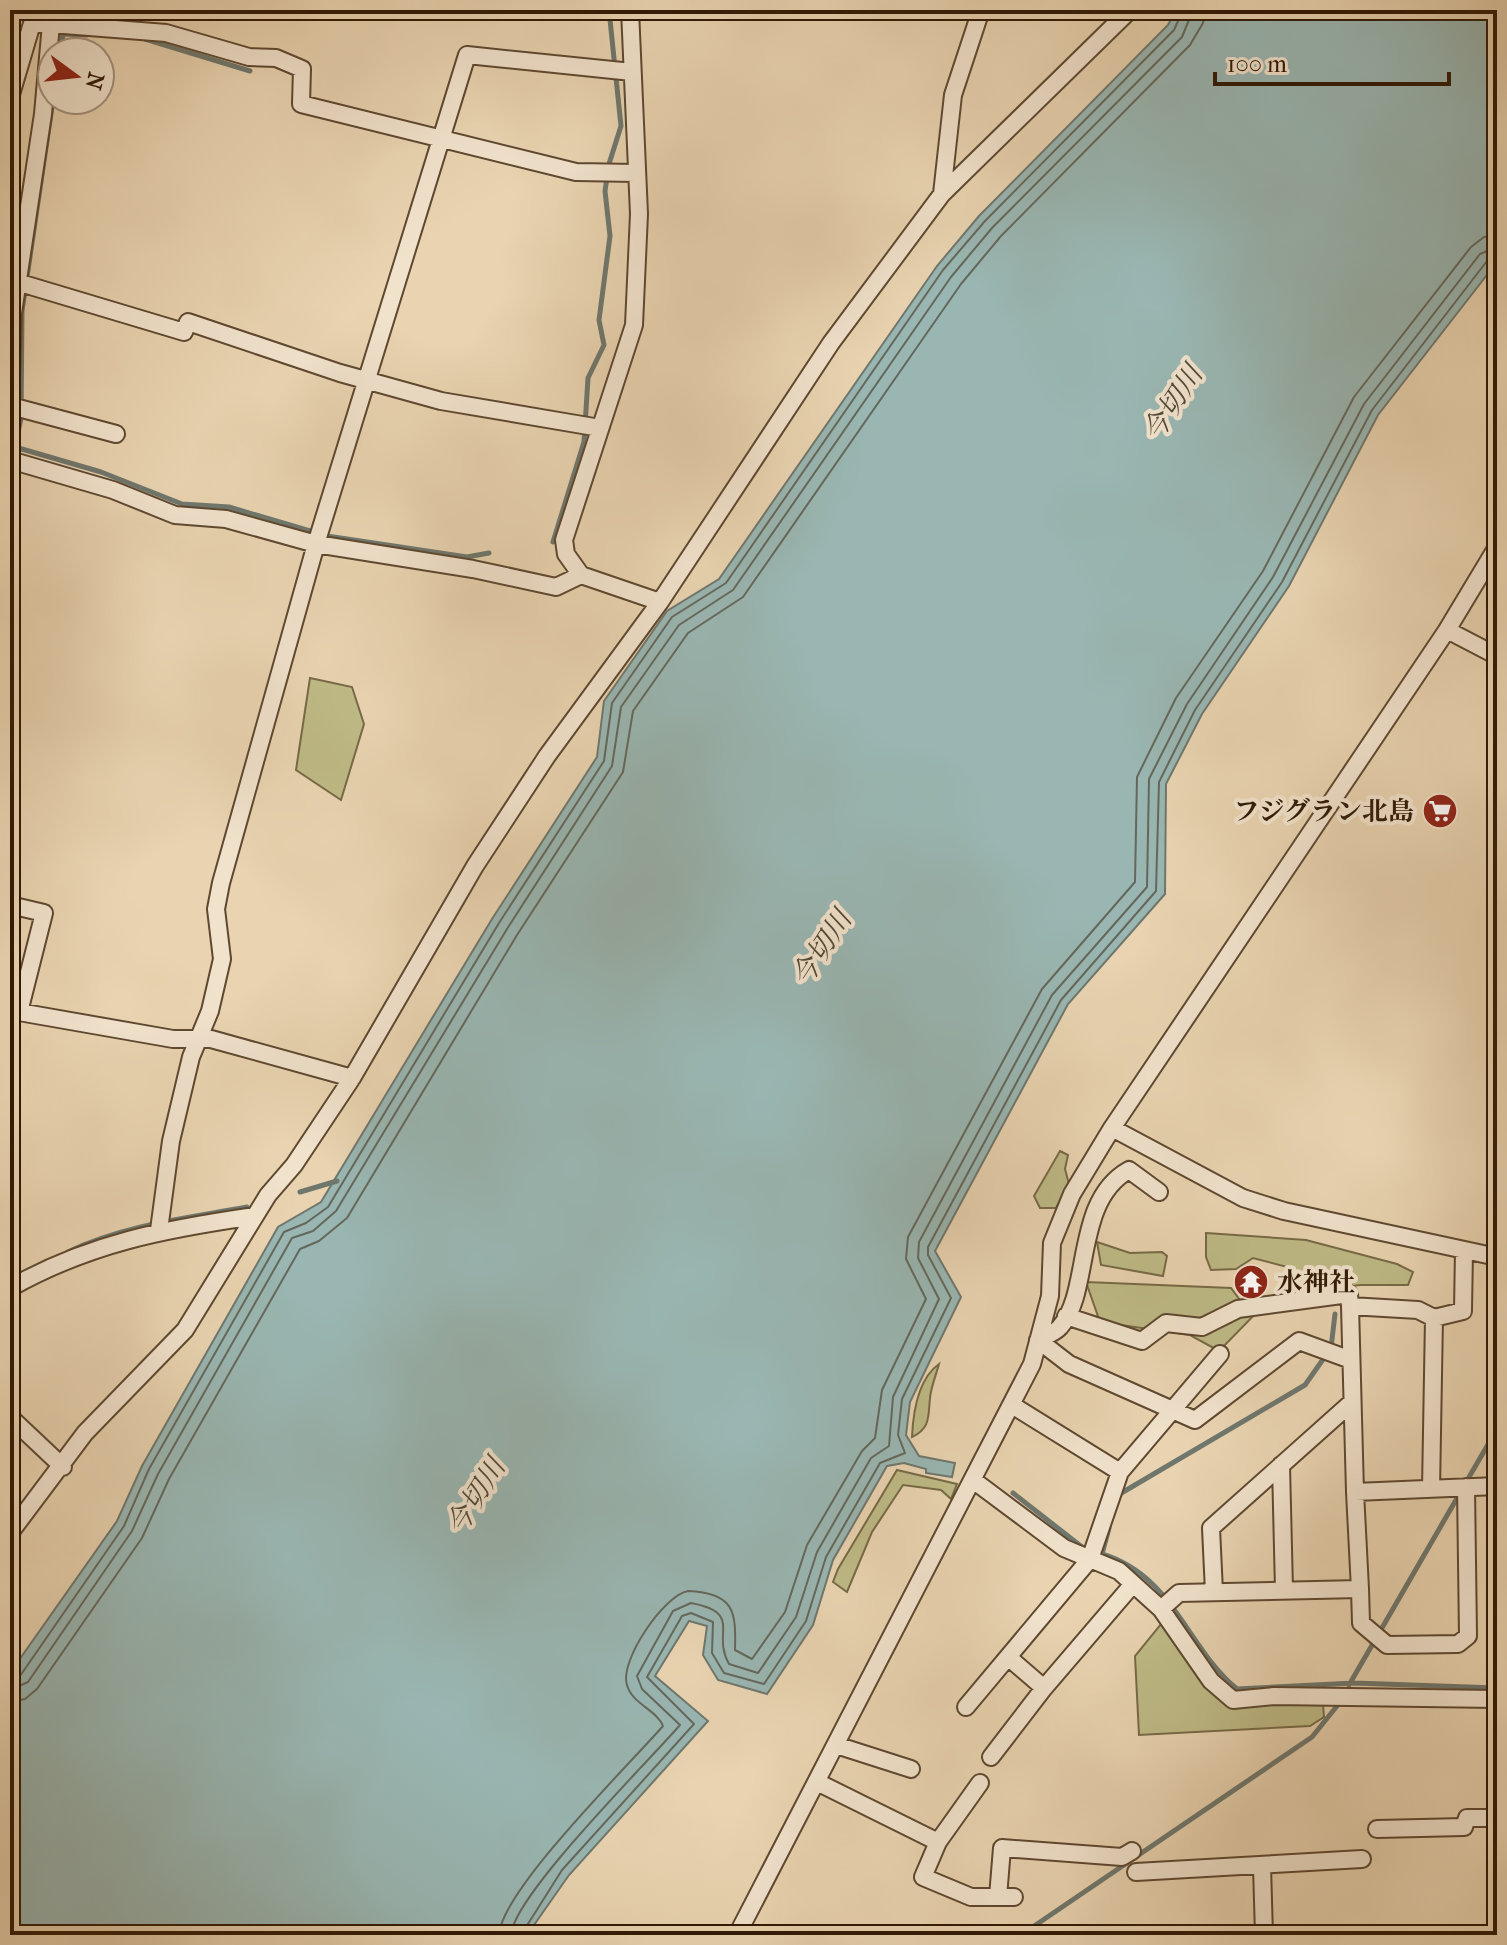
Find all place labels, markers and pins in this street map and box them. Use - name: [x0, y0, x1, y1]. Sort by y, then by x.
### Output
- supermarket icon: フジグラン北島: [1421, 792, 1459, 830]
- place label: フジグラン北島: [1234, 796, 1414, 827]
- temple icon: 水神社: [1232, 1263, 1270, 1301]
- place label: 水神社: [1277, 1267, 1355, 1298]

